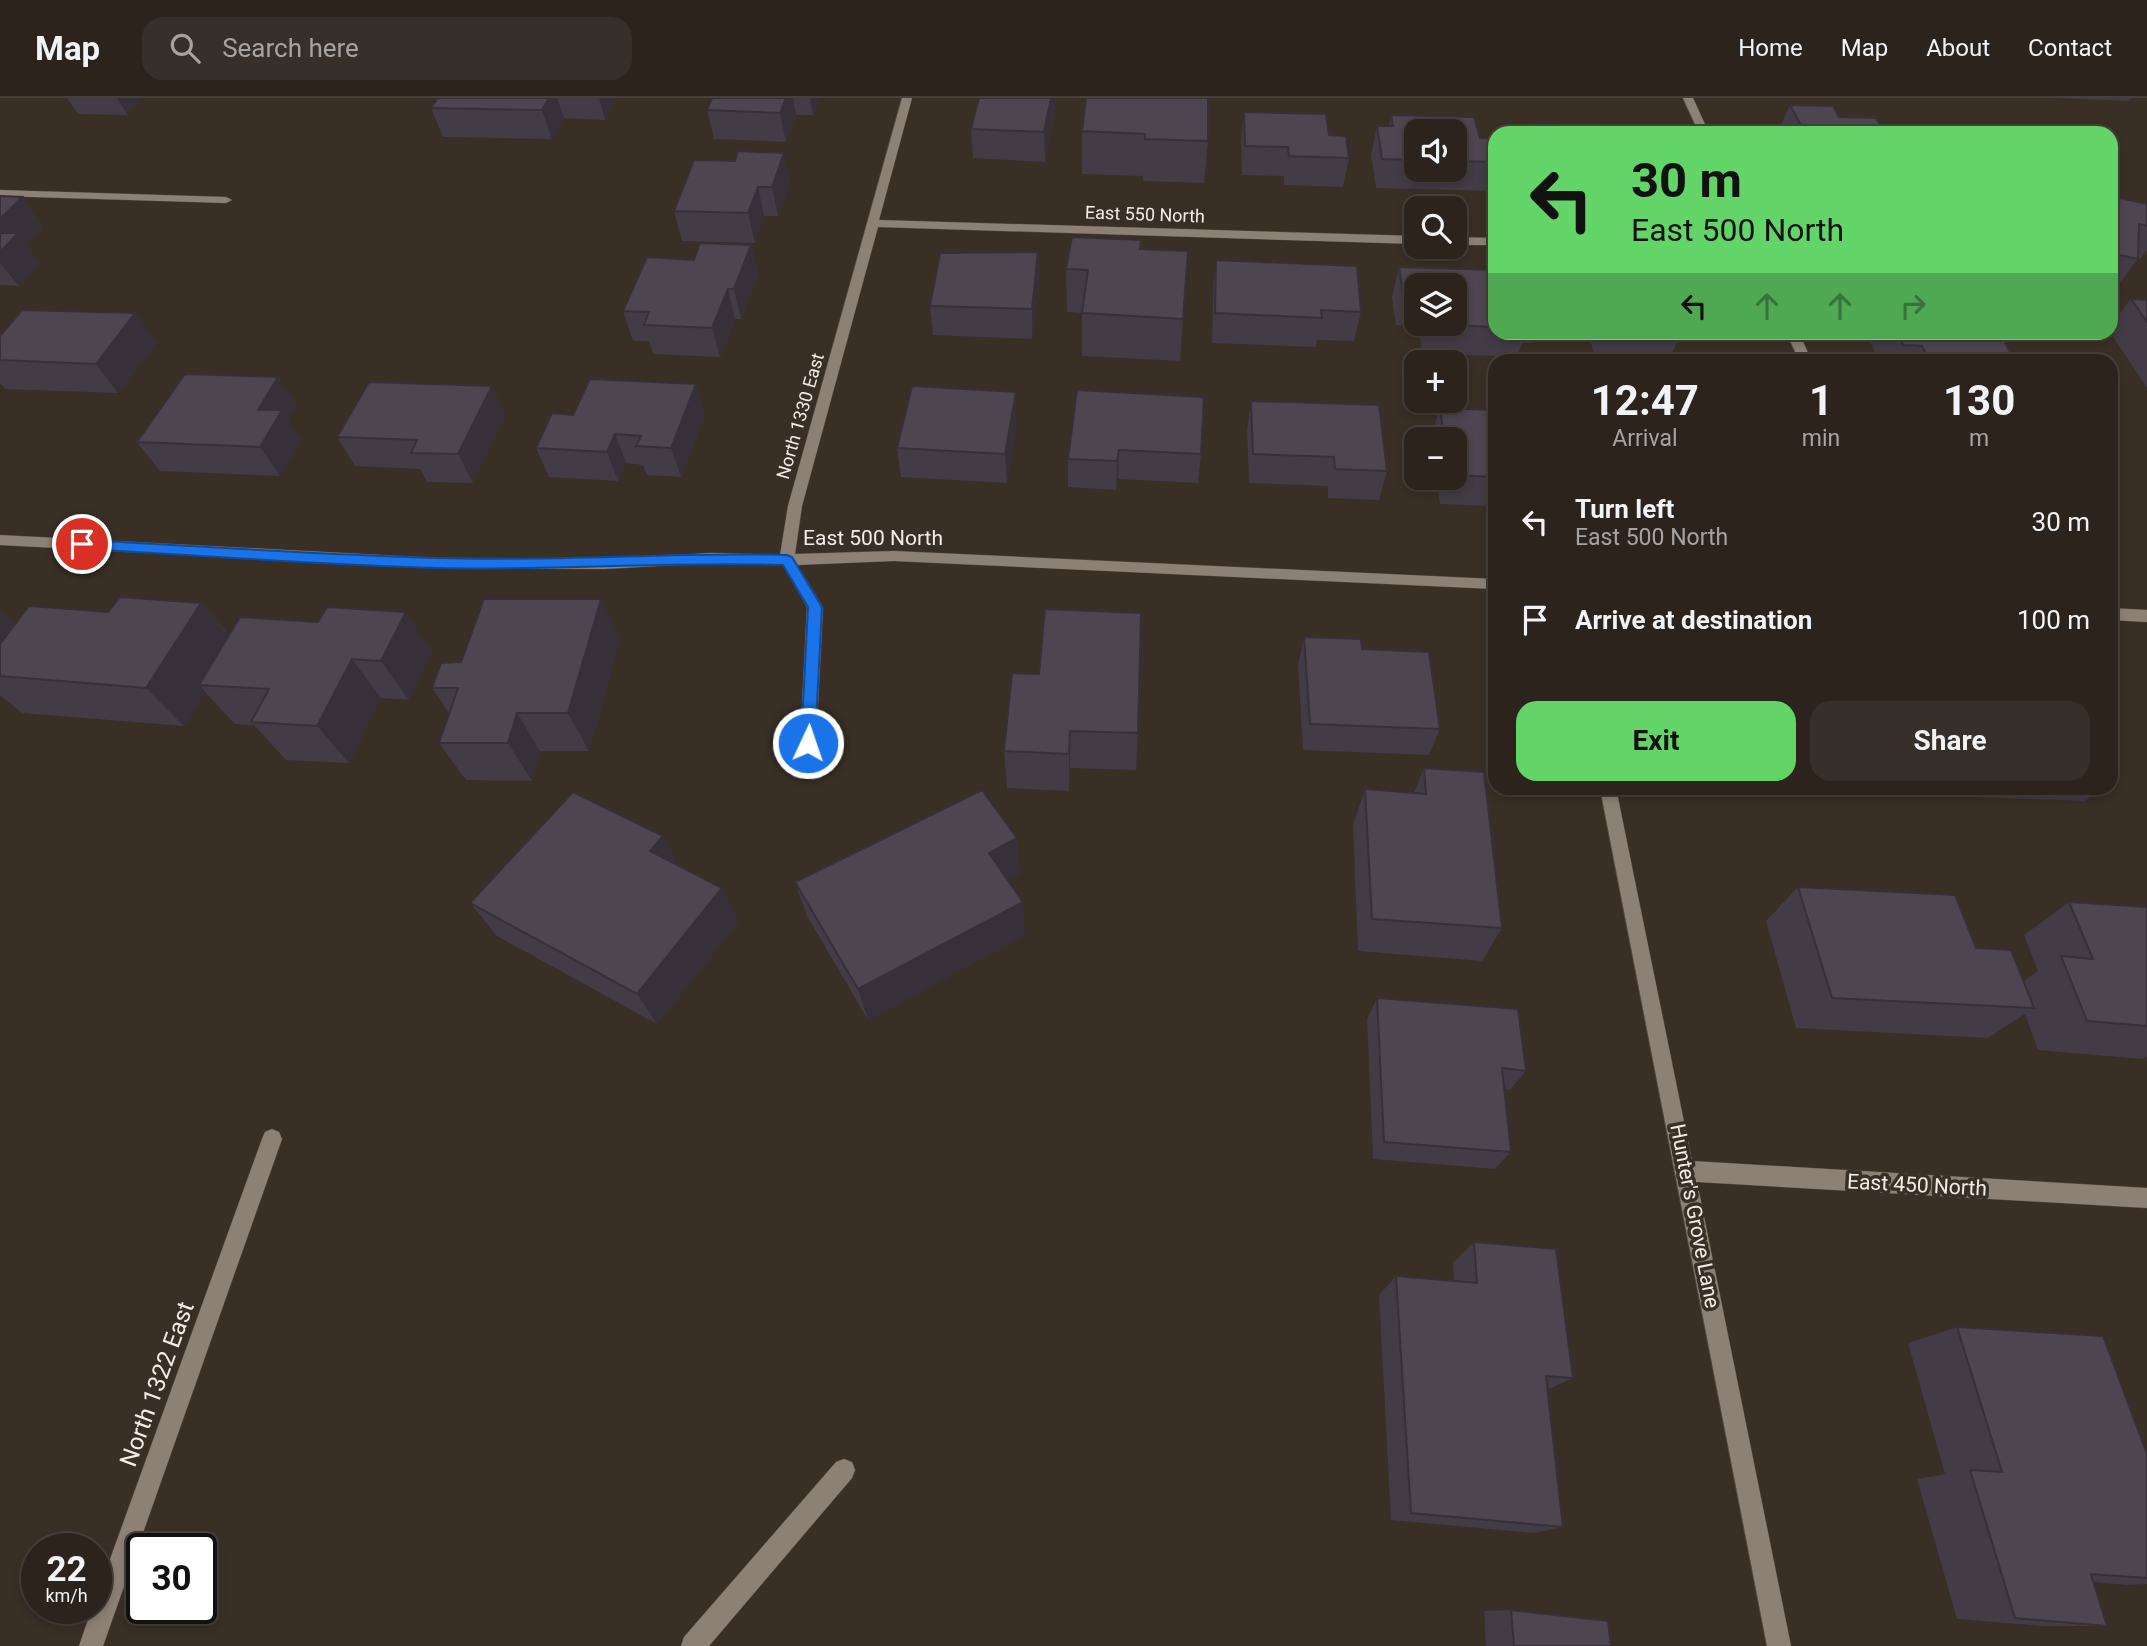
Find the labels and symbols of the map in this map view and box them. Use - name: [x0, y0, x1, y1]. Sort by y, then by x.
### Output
- street label: East 550 North: [1085, 201, 1205, 227]
- street label: North 1330 East: [772, 350, 828, 481]
- pin: [52, 514, 112, 574]
- street label: East 500 North: [803, 526, 943, 550]
- position arrow: [771, 706, 845, 780]
- street label: Hunter's Grove Lane: [1665, 1122, 1725, 1310]
- street label: East 450 North: [1847, 1169, 1987, 1201]
- street label: North 1322 East: [114, 1298, 200, 1470]
- speed limit sign: 30: [126, 1533, 217, 1624]

